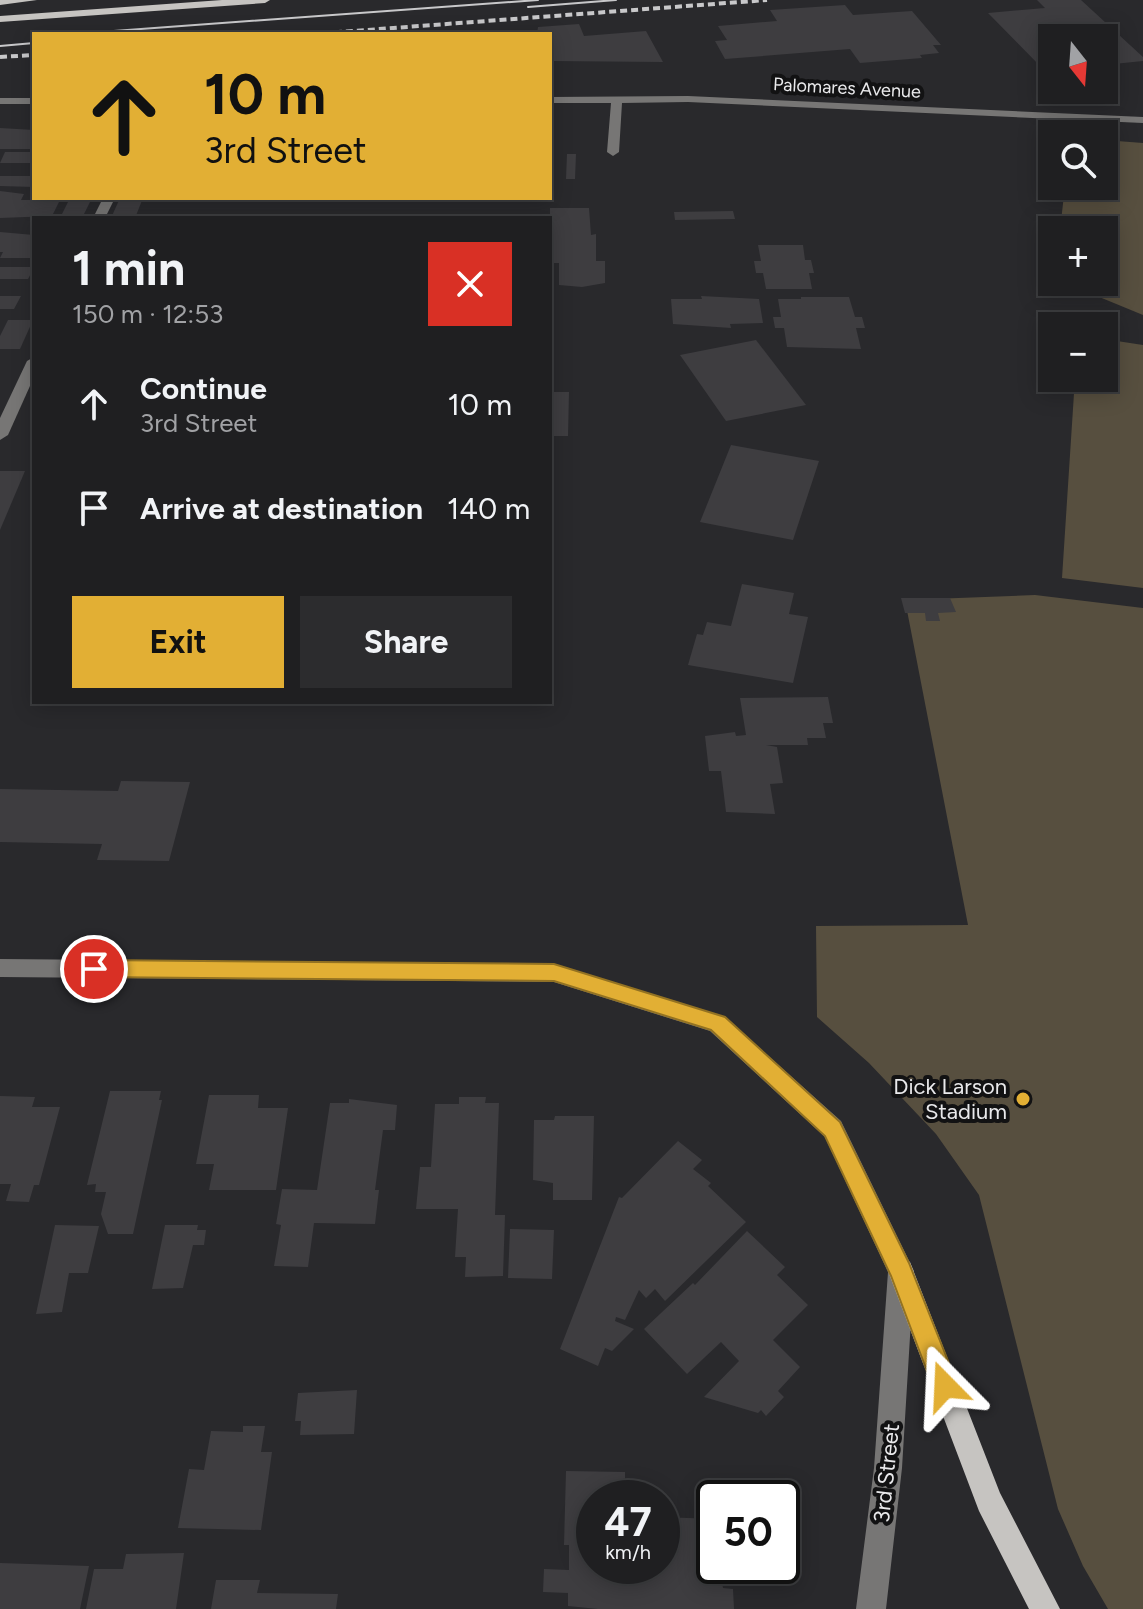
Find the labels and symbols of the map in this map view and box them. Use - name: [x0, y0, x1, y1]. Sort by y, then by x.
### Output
- north arrow: [1038, 24, 1118, 104]
- street label: Palomares Avenue: [773, 73, 922, 103]
- pin: [60, 935, 128, 1003]
- place label: Dick Larson Stadium: [893, 1073, 1007, 1125]
- marker: Dick Larson Stadium: [1014, 1090, 1032, 1108]
- position arrow: [903, 1344, 987, 1428]
- street label: 3rd Street: [868, 1422, 905, 1524]
- speed limit sign: 50: [696, 1480, 800, 1584]

